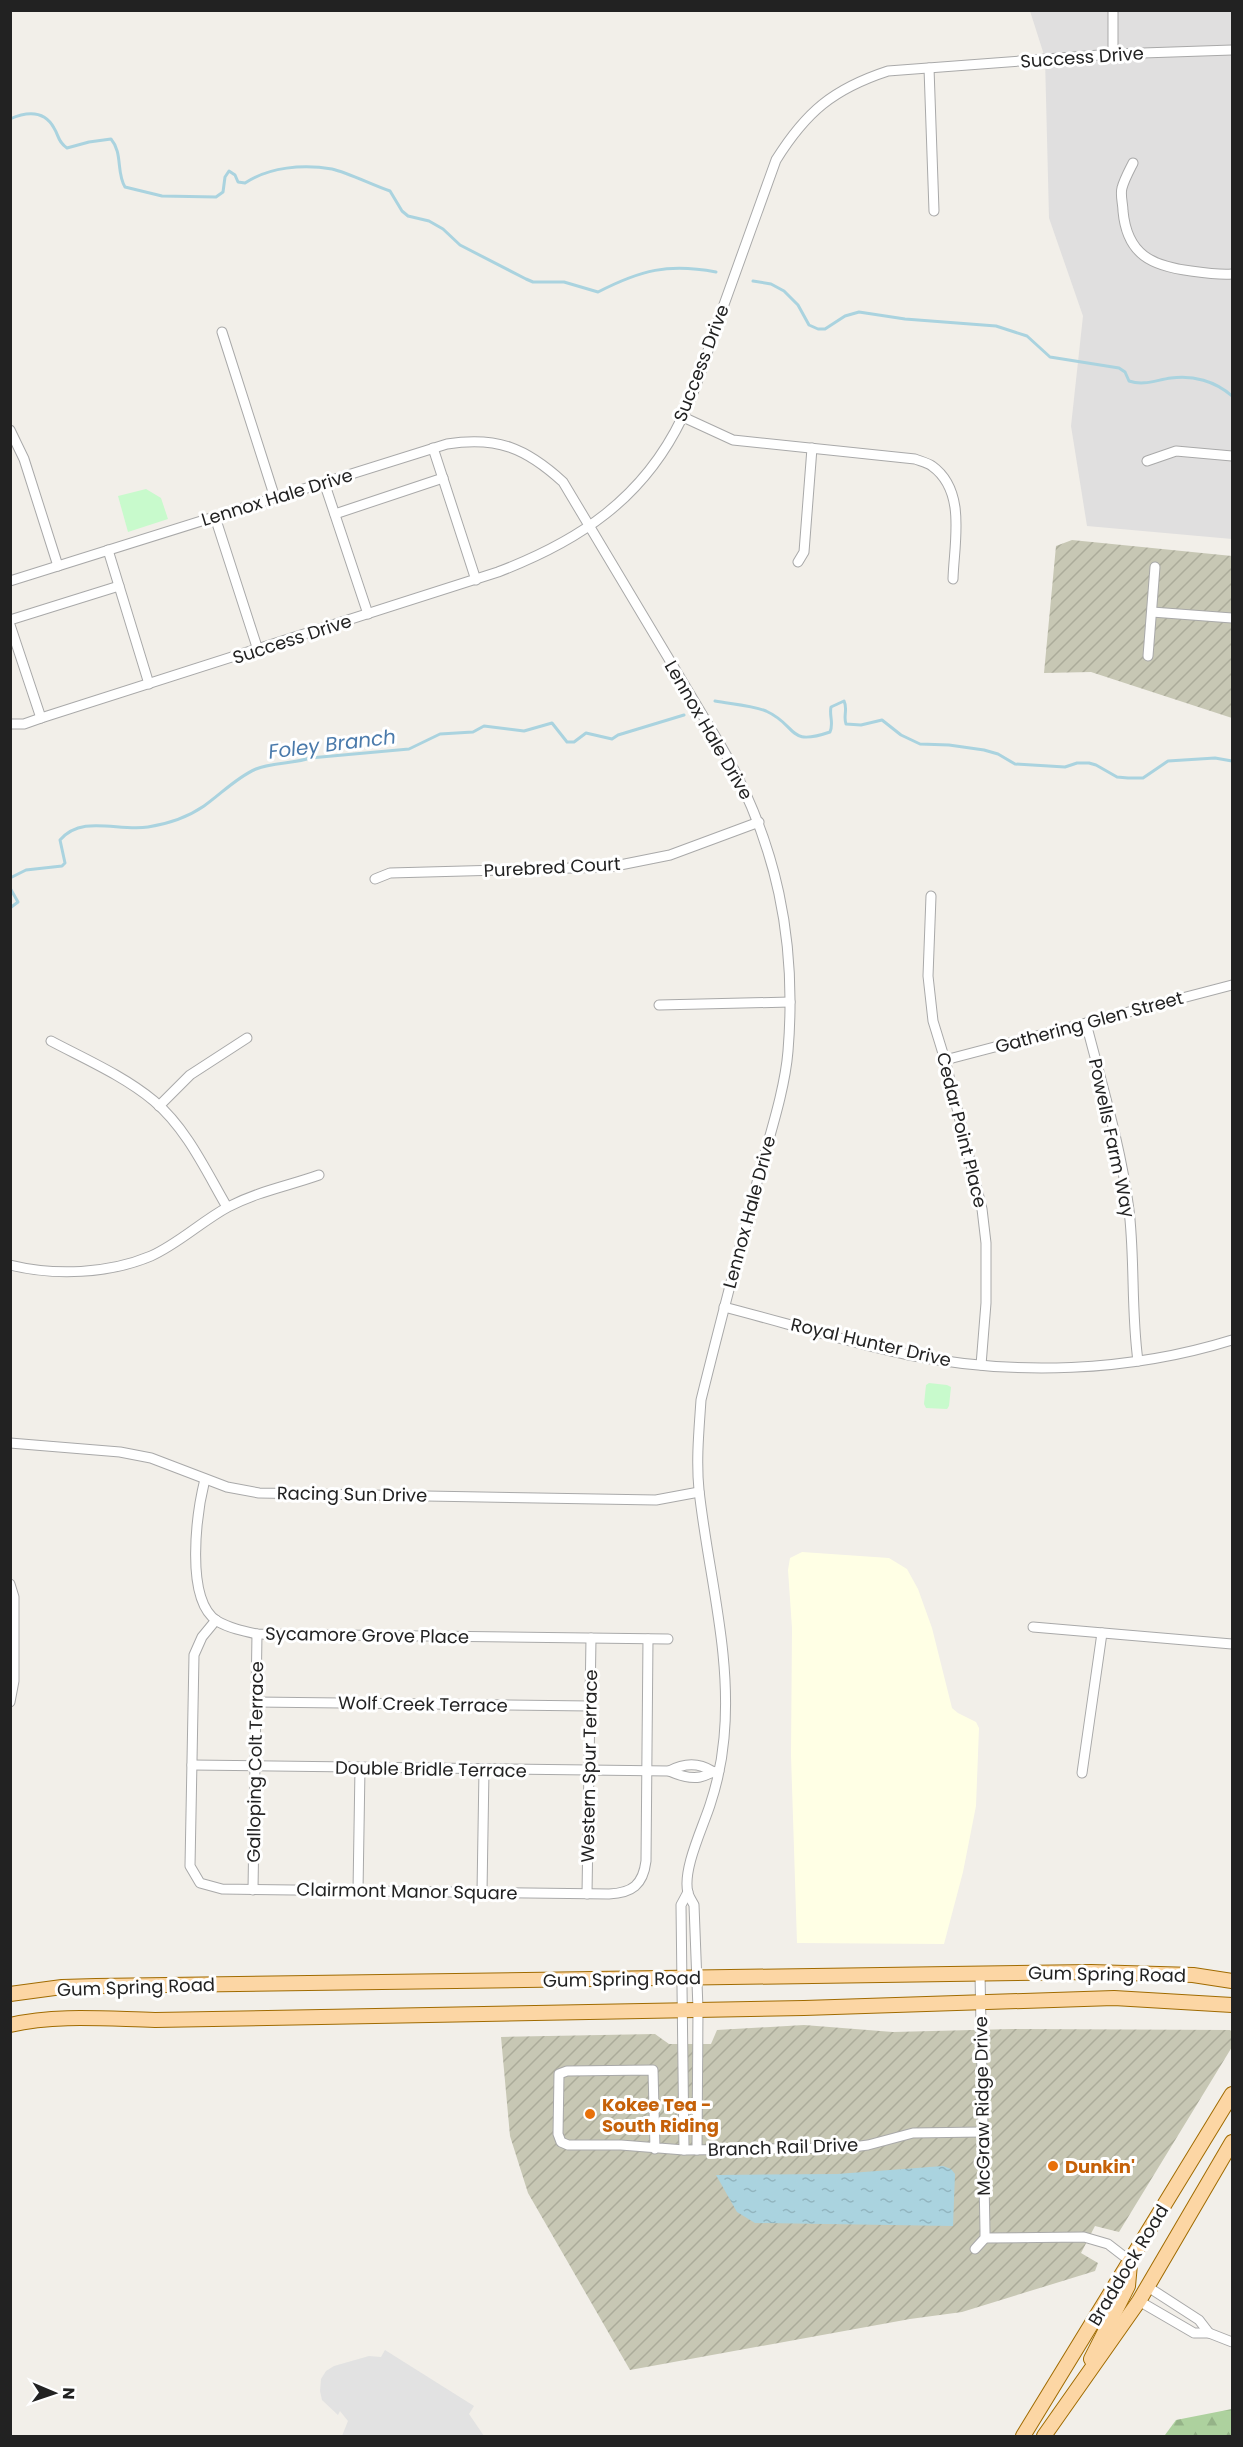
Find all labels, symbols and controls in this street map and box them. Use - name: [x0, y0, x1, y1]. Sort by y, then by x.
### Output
- street label: Success Drive: [1019, 40, 1145, 74]
- street label: Success Drive: [667, 301, 735, 425]
- street label: Lennox Hale Drive: [198, 462, 356, 532]
- street label: Success Drive: [229, 608, 355, 670]
- street label: Lennox Hale Drive: [659, 656, 759, 804]
- water label: Foley Branch: [267, 722, 397, 766]
- street label: Purebred Court: [483, 851, 621, 883]
- street label: Gathering Glen Street: [992, 985, 1186, 1059]
- street label: Cedar Point Place: [931, 1050, 993, 1210]
- street label: Powells Farm Way: [1083, 1056, 1141, 1220]
- street label: Lennox Hale Drive: [717, 1133, 781, 1291]
- street label: Royal Hunter Drive: [788, 1311, 954, 1373]
- street label: Racing Sun Drive: [277, 1480, 427, 1508]
- street label: Sycamore Grove Place: [265, 1621, 469, 1649]
- street label: Galloping Colt Terrace: [241, 1661, 269, 1863]
- street label: Western Spur Terrace: [575, 1669, 603, 1863]
- street label: Wolf Creek Terrace: [338, 1690, 508, 1718]
- street label: Double Bridle Terrace: [335, 1755, 527, 1783]
- street label: Clairmont Manor Square: [296, 1877, 518, 1905]
- street label: Gum Spring Road: [1028, 1960, 1186, 1988]
- street label: Gum Spring Road: [543, 1965, 701, 1993]
- street label: Gum Spring Road: [57, 1972, 215, 2002]
- street label: McGraw Ridge Drive: [968, 2016, 996, 2196]
- place label: Kokee Tea - South Riding: [602, 2092, 719, 2138]
- marker: Kokee Tea - South Riding: [583, 2107, 597, 2121]
- street label: Branch Rail Drive: [707, 2132, 859, 2162]
- place label: Dunkin': [1065, 2154, 1135, 2179]
- marker: Dunkin': [1046, 2159, 1060, 2173]
- street label: Braddock Road: [1082, 2200, 1174, 2330]
- north arrow: [24, 2363, 84, 2423]
- text: N: [57, 2387, 80, 2400]

